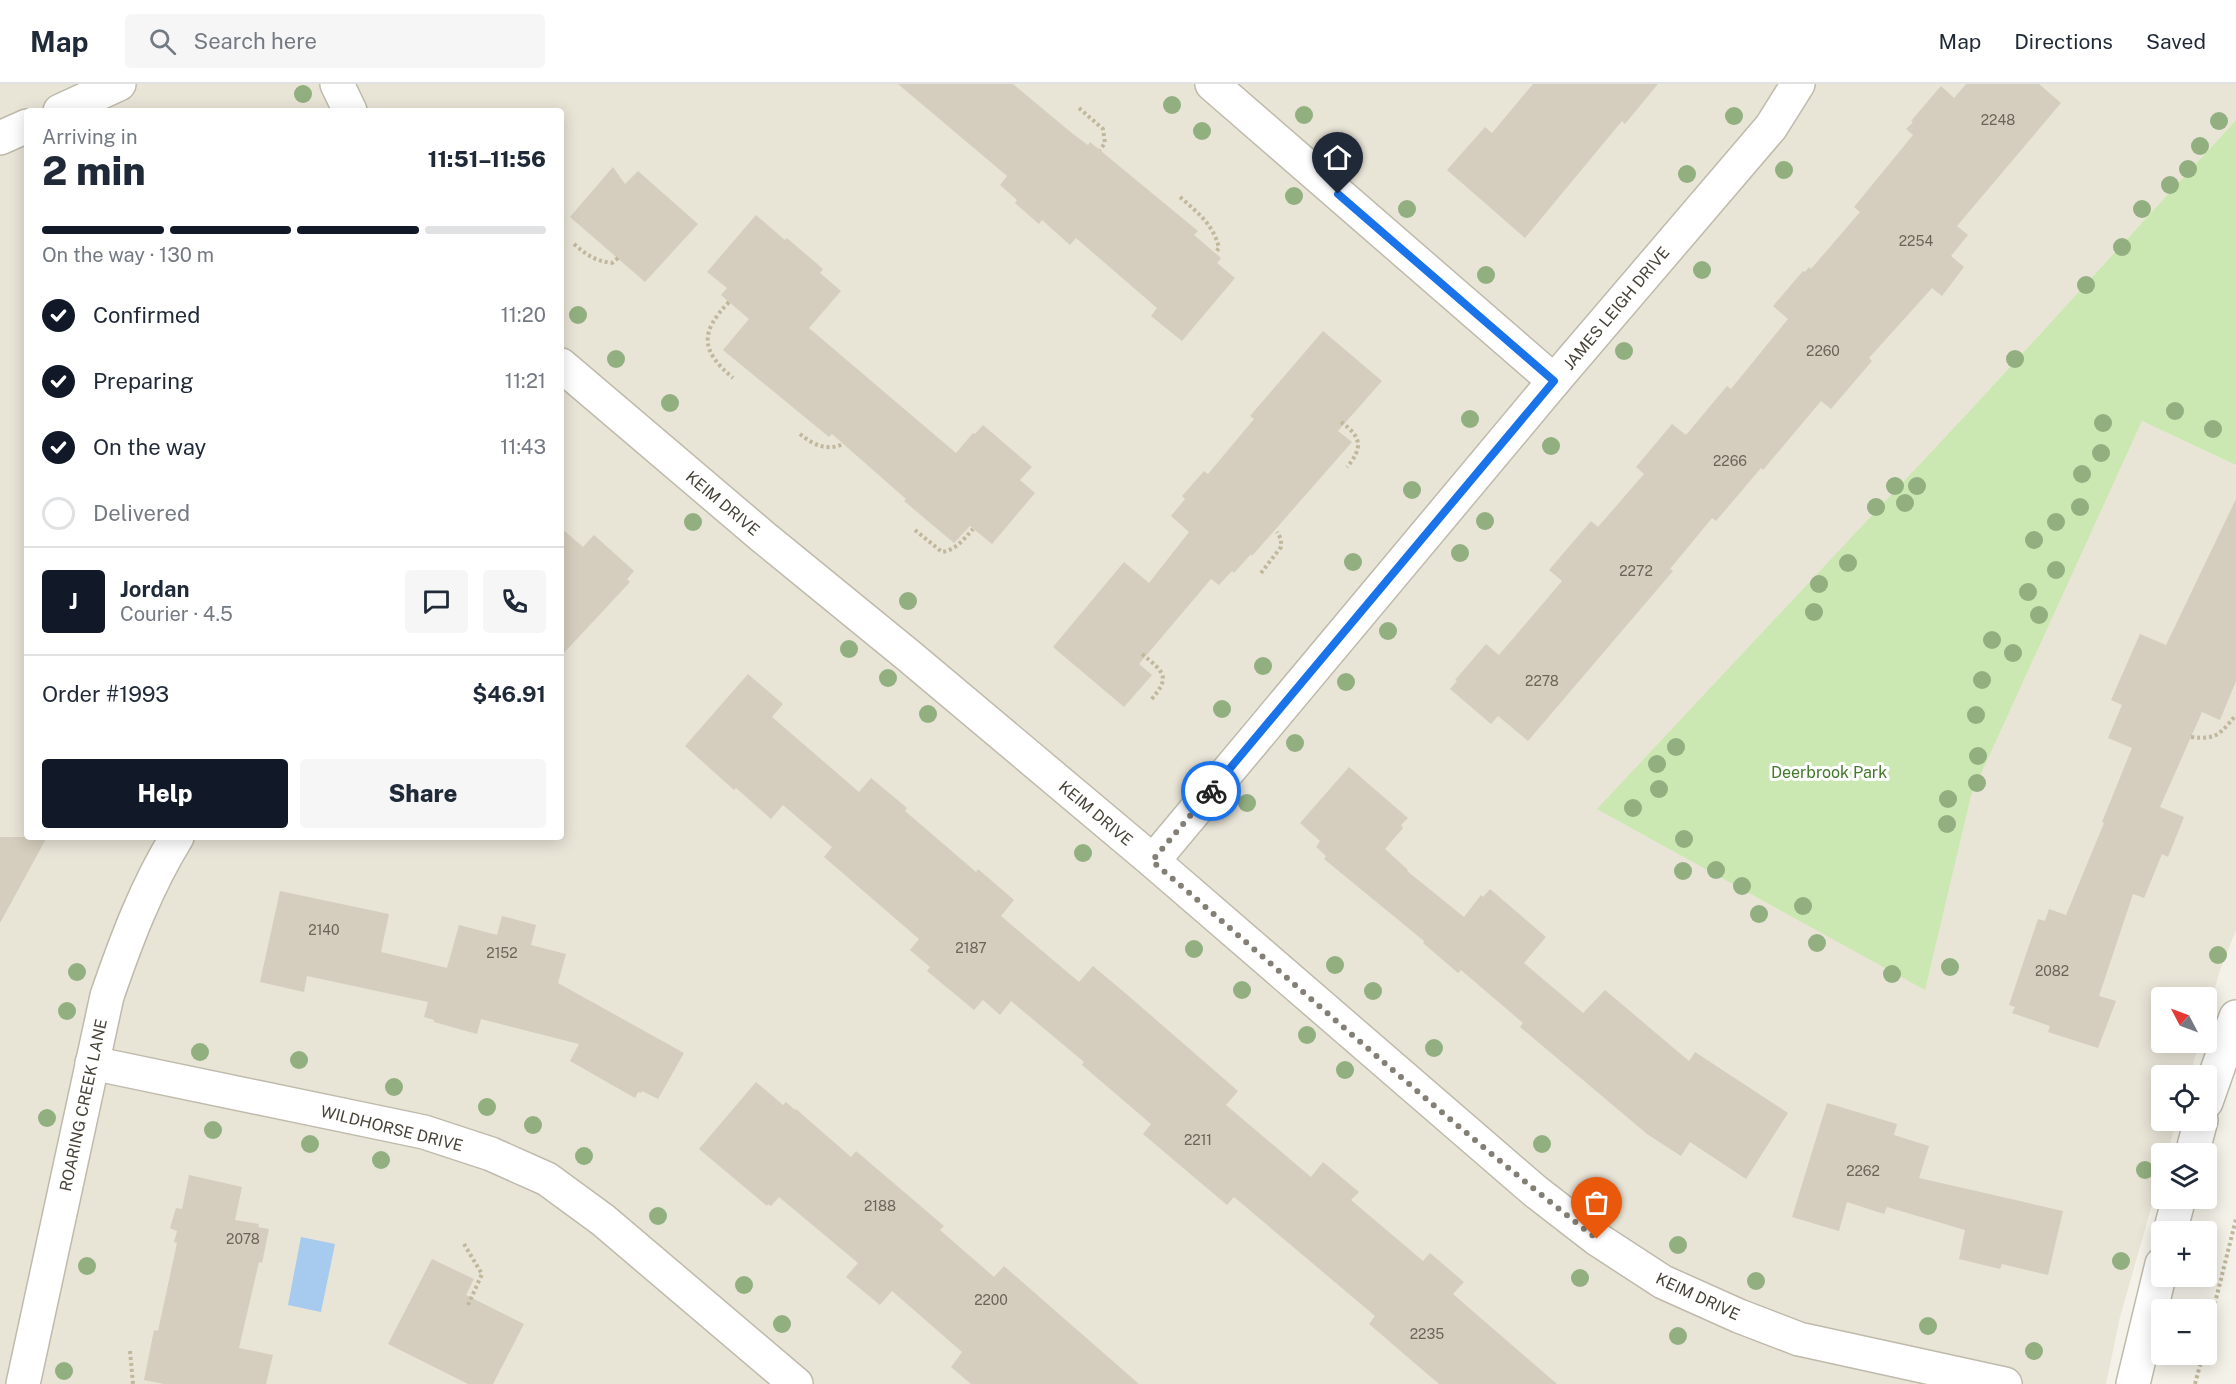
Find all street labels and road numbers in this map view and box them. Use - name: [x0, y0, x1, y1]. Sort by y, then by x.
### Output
- street label: JAMES LEIGH DRIVE: [1559, 243, 1673, 374]
- street label: KEIM DRIVE: [682, 467, 764, 540]
- street label: KEIM DRIVE: [1055, 777, 1137, 850]
- street label: ROARING CREEK LANE: [56, 1017, 111, 1193]
- street label: WILDHORSE DRIVE: [319, 1102, 465, 1155]
- street label: KEIM DRIVE: [1653, 1269, 1743, 1324]

